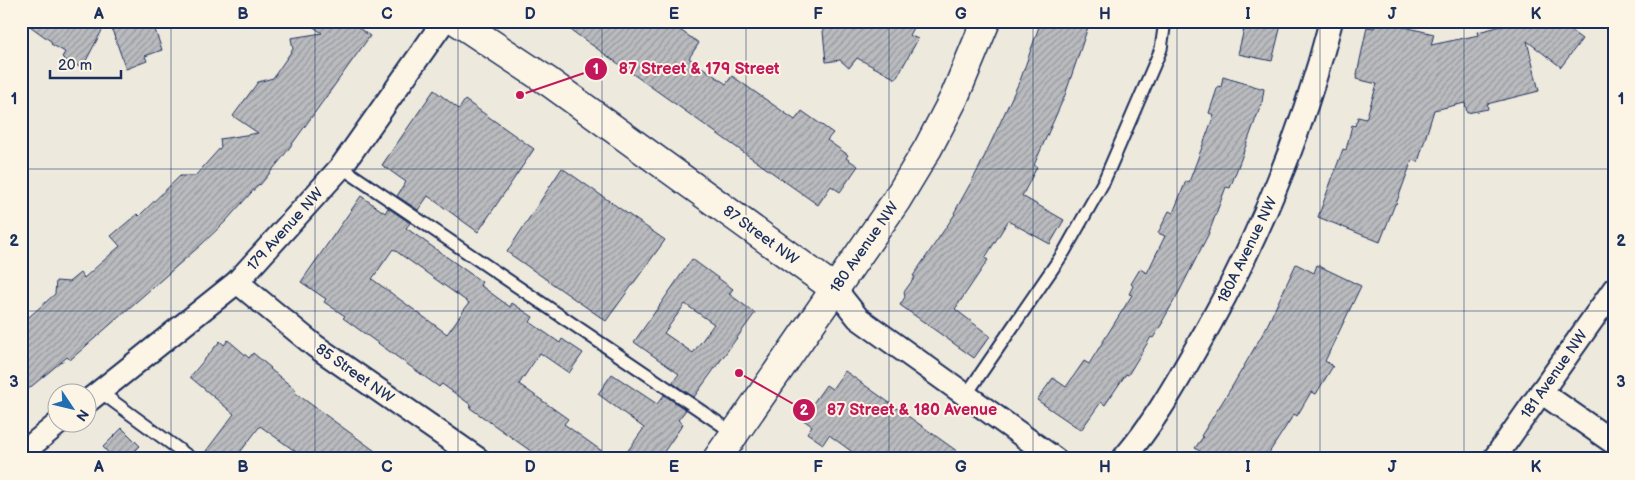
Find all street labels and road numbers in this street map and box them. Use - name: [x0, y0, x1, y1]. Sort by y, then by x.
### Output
- street label: 179 Avenue NW: [243, 184, 328, 275]
- street label: 180A Avenue NW: [1213, 194, 1282, 307]
- street label: 180 Avenue NW: [826, 198, 903, 297]
- street label: 87 Street NW: [719, 201, 803, 270]
- street label: 181 Avenue NW: [1517, 326, 1592, 422]
- street label: 85 Street NW: [312, 339, 398, 408]

